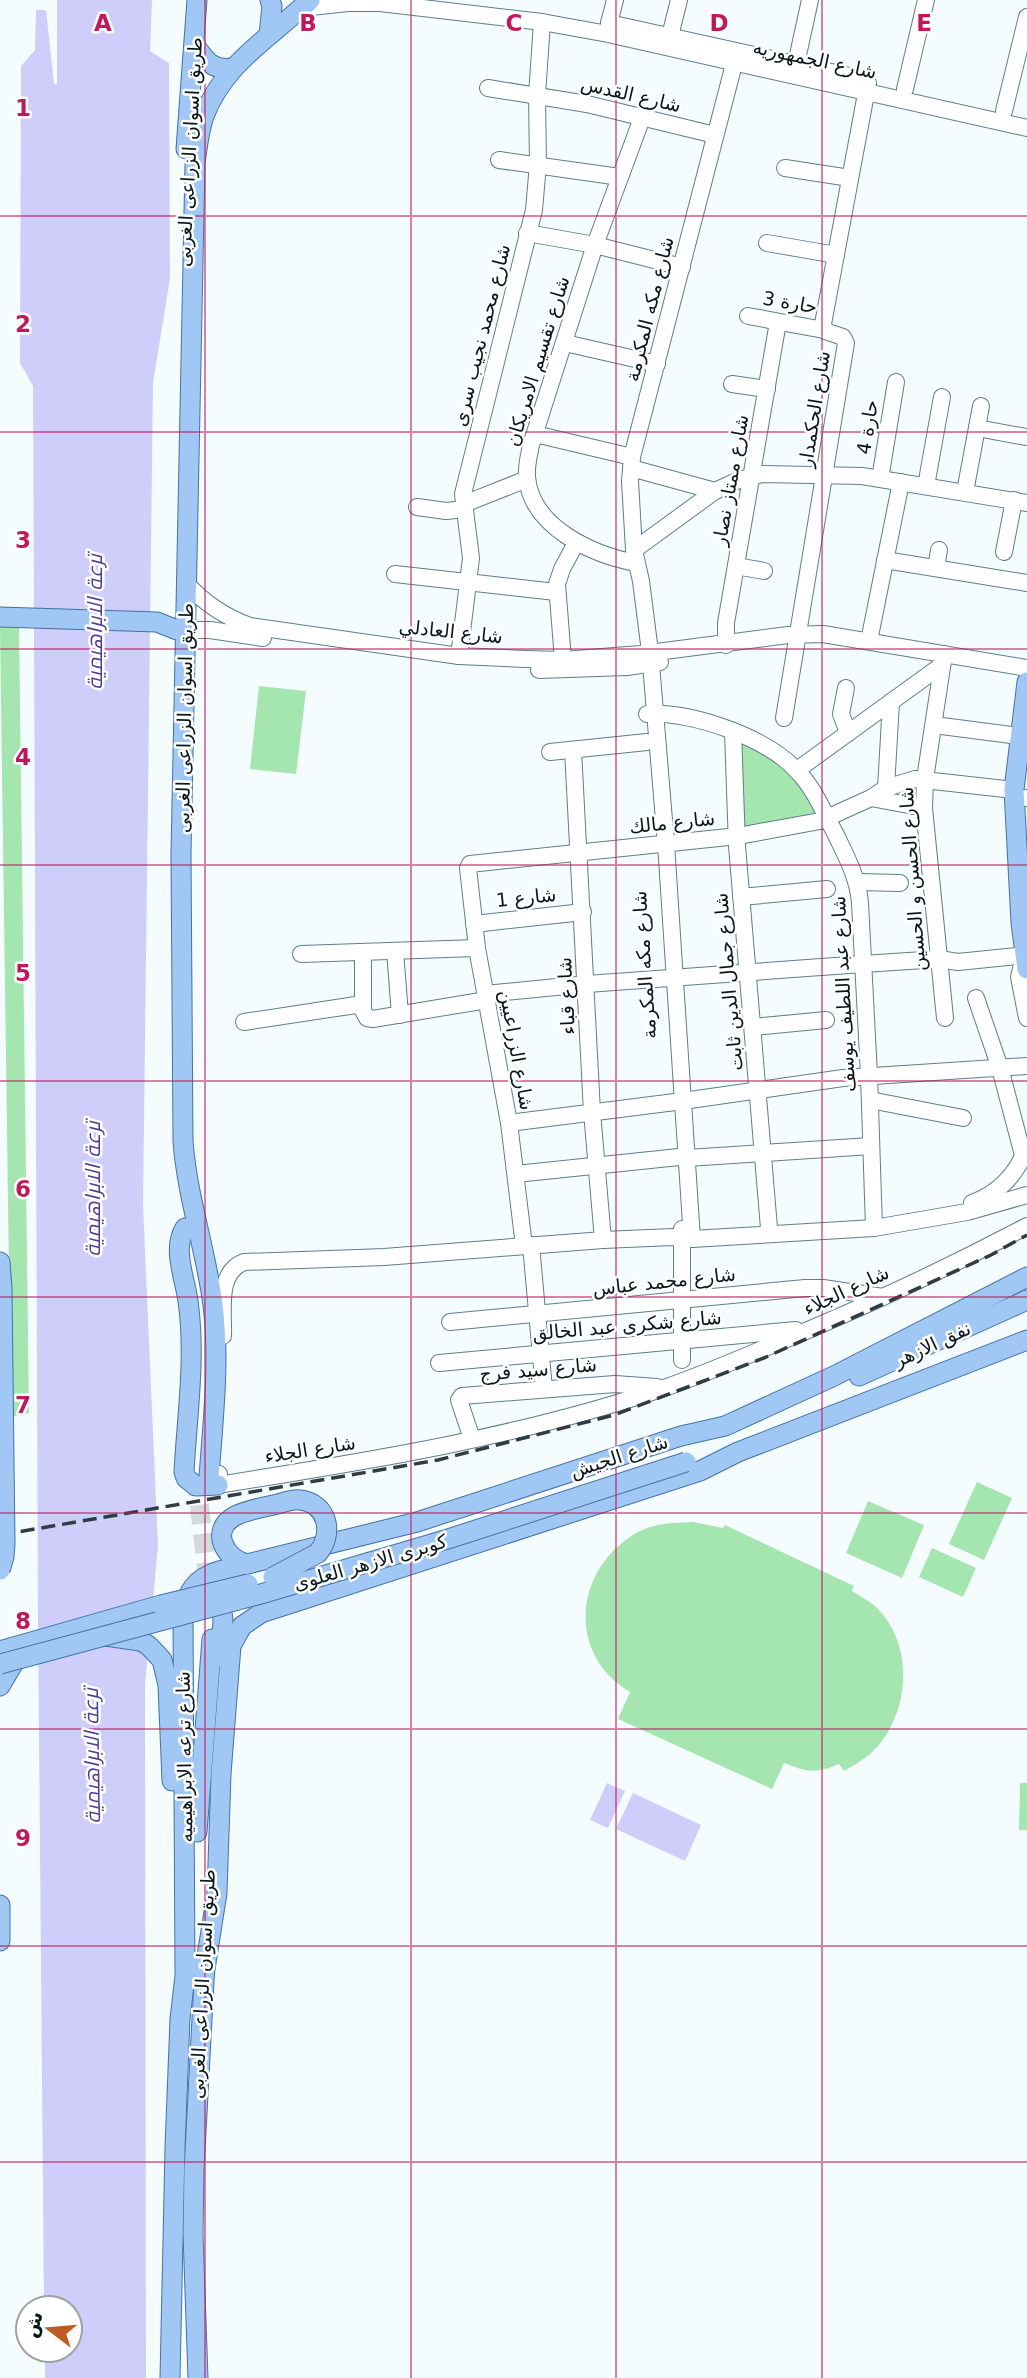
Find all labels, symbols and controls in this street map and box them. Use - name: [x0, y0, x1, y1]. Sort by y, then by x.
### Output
- text: A: [94, 10, 112, 36]
- text: B: [299, 10, 317, 36]
- text: C: [506, 10, 522, 36]
- text: D: [709, 10, 729, 36]
- text: E: [916, 10, 932, 36]
- street label: شارع الجمهوريه: [751, 35, 879, 84]
- street label: طريق اسوان الزراعى الغربى: [172, 37, 207, 268]
- street label: شارع القدس: [579, 72, 683, 117]
- text: 1: [15, 95, 31, 121]
- street label: شارع مكه المكرمة: [620, 234, 679, 384]
- street label: شارع محمد نجيب سرى: [448, 242, 515, 429]
- street label: شارع تقسيم الامريكان: [501, 273, 574, 449]
- street label: حارة 3: [761, 286, 819, 319]
- text: 2: [15, 311, 31, 337]
- street label: شارع الحكمدار: [794, 349, 835, 470]
- street label: حارة 4: [852, 398, 883, 456]
- street label: شارع ممتاز نصار: [707, 413, 753, 549]
- text: 3: [15, 527, 31, 553]
- water label: ترعة الابراهيمية: [83, 551, 107, 690]
- street label: طريق اسوان الزراعى الغربى: [171, 603, 198, 833]
- street label: شارع العادلي: [398, 615, 504, 648]
- text: 4: [15, 744, 31, 770]
- street label: شارع الحسن و الحسين: [895, 786, 930, 972]
- street label: شارع مالك: [628, 807, 716, 838]
- street label: شارع 1: [495, 883, 557, 912]
- street label: شارع مكه المكرمة: [628, 890, 661, 1040]
- street label: شارع جمال الدين ثابت: [709, 892, 748, 1072]
- street label: شارع عبد اللطيف يوسف: [827, 895, 860, 1093]
- street label: شارع قباء: [553, 957, 580, 1035]
- text: 5: [15, 960, 31, 986]
- street label: شارع الزراعيين: [495, 988, 538, 1112]
- water label: ترعة الابراهيمية: [81, 1118, 105, 1257]
- text: 6: [15, 1176, 31, 1202]
- street label: شارع الجلاء: [800, 1261, 893, 1320]
- street label: شارع محمد عباس: [591, 1263, 737, 1300]
- street label: شارع شكرى عبد الخالق: [531, 1306, 723, 1345]
- street label: نفق الازهر: [889, 1317, 974, 1373]
- street label: شارع سيد فرج: [478, 1353, 598, 1386]
- text: 7: [15, 1392, 31, 1418]
- street label: شارع الجيش: [567, 1430, 671, 1483]
- street label: شارع الجلاء: [263, 1431, 357, 1468]
- street label: كوبرى الازهر العلوى: [291, 1529, 450, 1595]
- text: 8: [15, 1608, 31, 1634]
- street label: شارع ترعه الابراهيميه: [172, 1671, 197, 1843]
- water label: ترعة الابراهيمية: [79, 1685, 105, 1824]
- text: 9: [15, 1825, 31, 1851]
- street label: طريق اسوان الزراعى الغربى: [185, 1869, 220, 2100]
- north arrow: [14, 2294, 84, 2364]
- text: ش: [18, 2309, 48, 2340]

